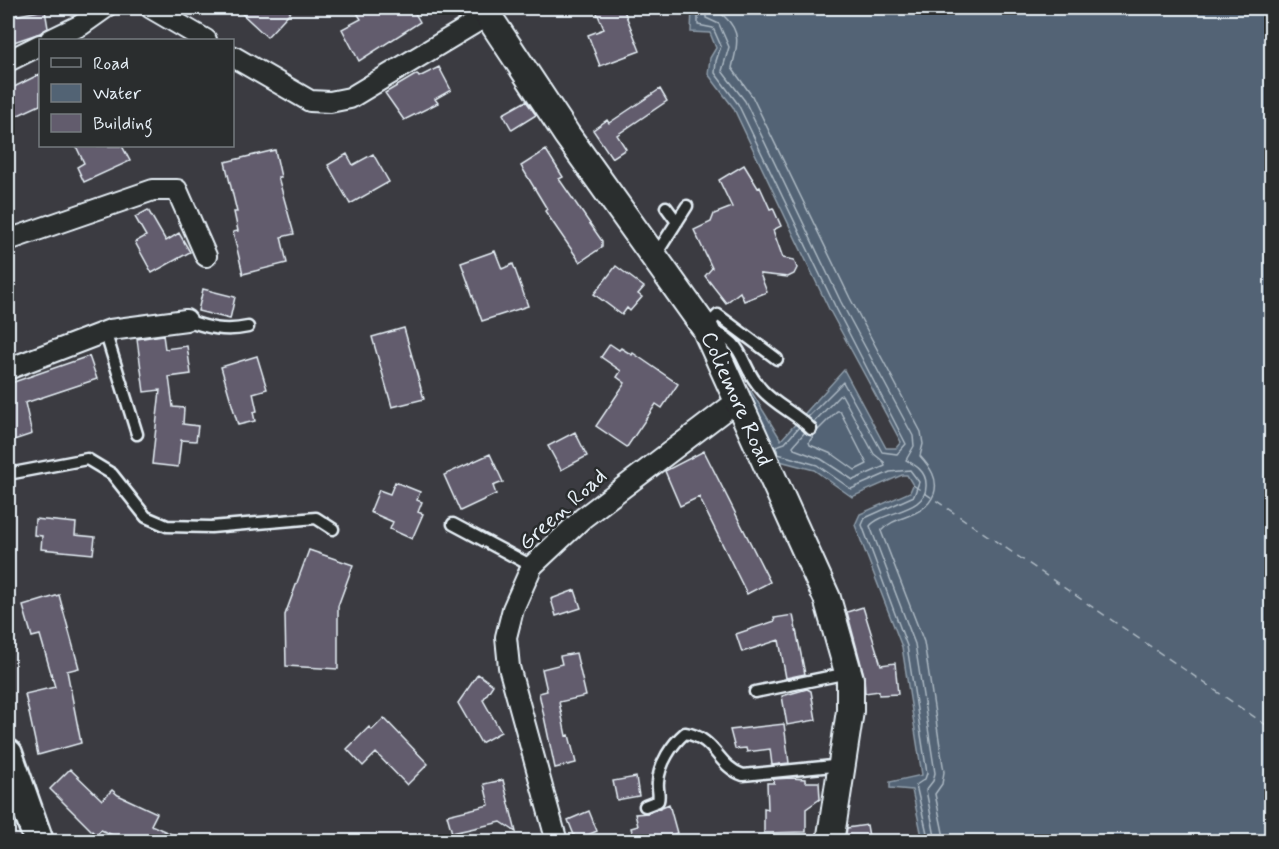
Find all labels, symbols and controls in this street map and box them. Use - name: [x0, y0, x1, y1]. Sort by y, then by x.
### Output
- legend: [39, 39, 234, 147]
- text: Road: [93, 52, 129, 76]
- text: Water: [93, 82, 142, 106]
- text: Building: [93, 112, 153, 138]
- street label: Coliemore Road: [694, 327, 778, 471]
- street label: Green Road: [513, 463, 613, 557]

